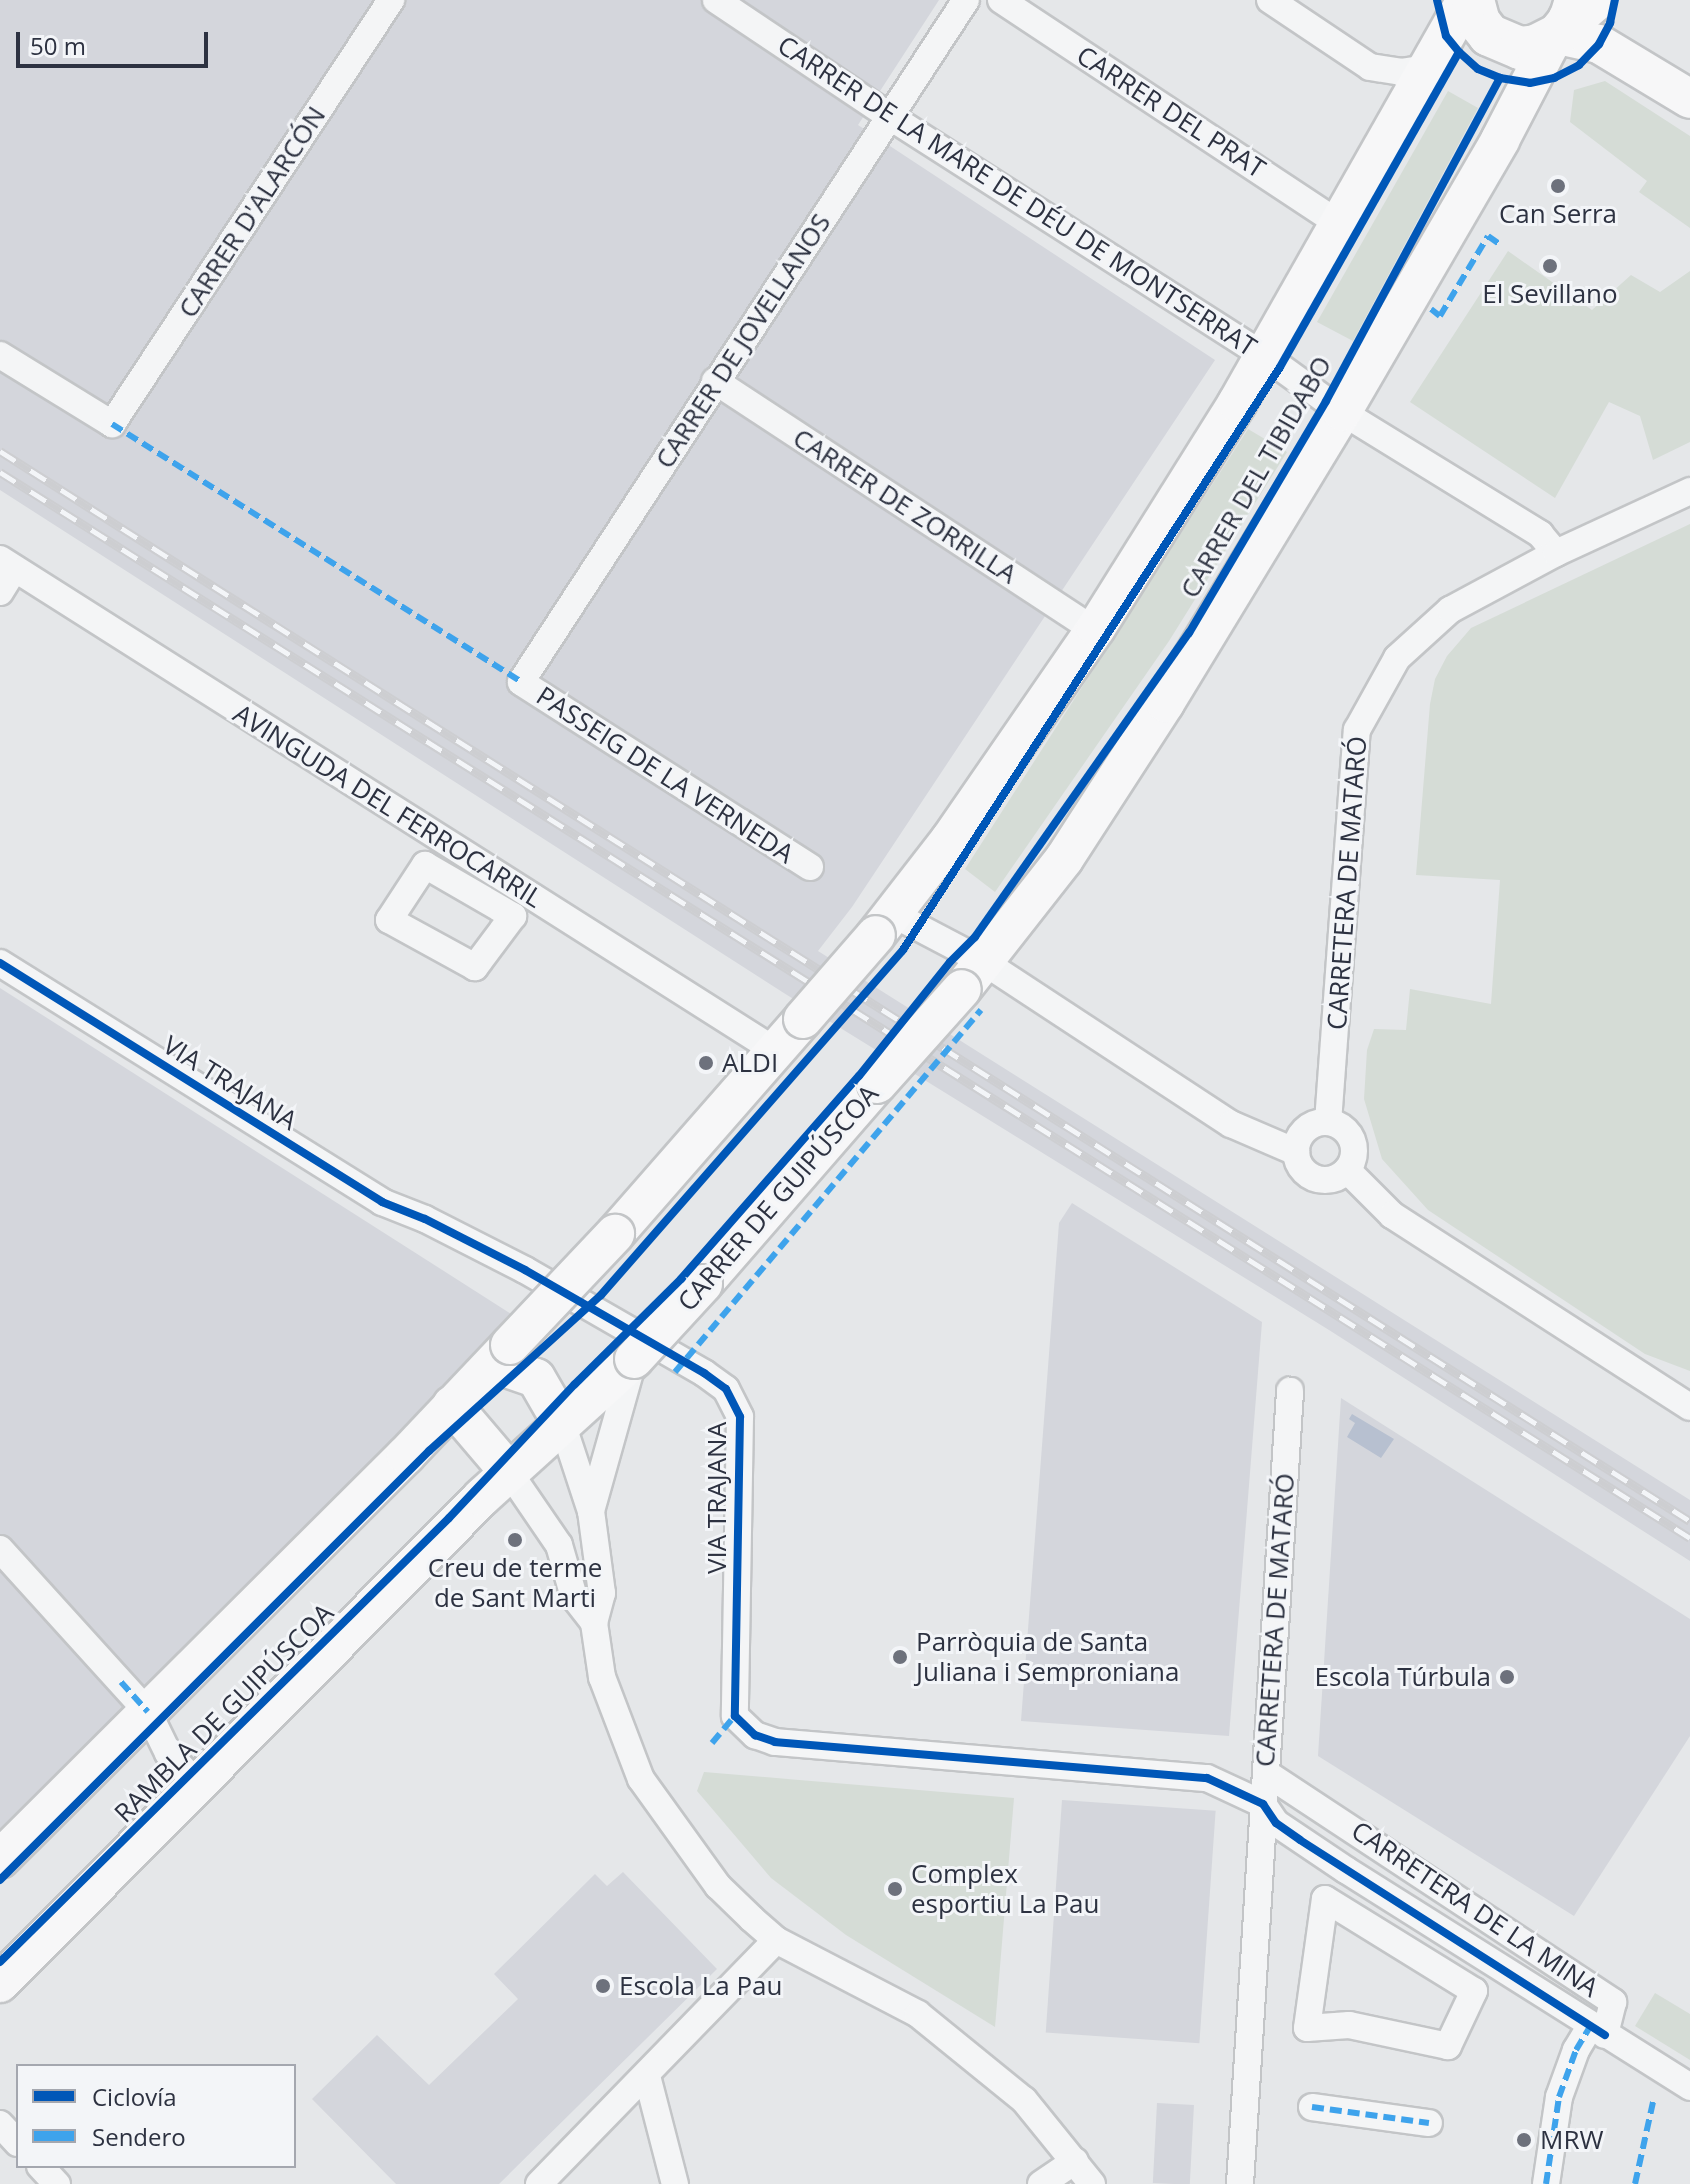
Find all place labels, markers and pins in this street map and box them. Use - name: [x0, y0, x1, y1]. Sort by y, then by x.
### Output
- marker: Can Serra: [1549, 177, 1567, 195]
- place label: Can Serra: [1499, 198, 1617, 230]
- marker: El Sevillano: [1541, 257, 1559, 275]
- place label: El Sevillano: [1482, 278, 1618, 310]
- place label: ALDI: [722, 1047, 778, 1079]
- marker: ALDI: [697, 1054, 715, 1072]
- marker: Creu de terme de Sant Marti: [506, 1531, 524, 1549]
- place label: Creu de terme de Sant Marti: [428, 1552, 602, 1614]
- place label: Parròquia de Santa Juliana i Semproniana: [916, 1626, 1179, 1688]
- marker: Parròquia de Santa Juliana i Semproniana: [891, 1648, 909, 1666]
- place label: Escola Túrbula: [1315, 1661, 1491, 1693]
- marker: Escola Túrbula: [1498, 1668, 1516, 1686]
- place label: Complex esportiu La Pau: [911, 1858, 1100, 1920]
- marker: Complex esportiu La Pau: [886, 1880, 904, 1898]
- place label: Escola La Pau: [619, 1970, 783, 2002]
- marker: Escola La Pau: [594, 1977, 612, 1995]
- place label: MRW: [1540, 2124, 1603, 2156]
- marker: MRW: [1515, 2131, 1533, 2149]

